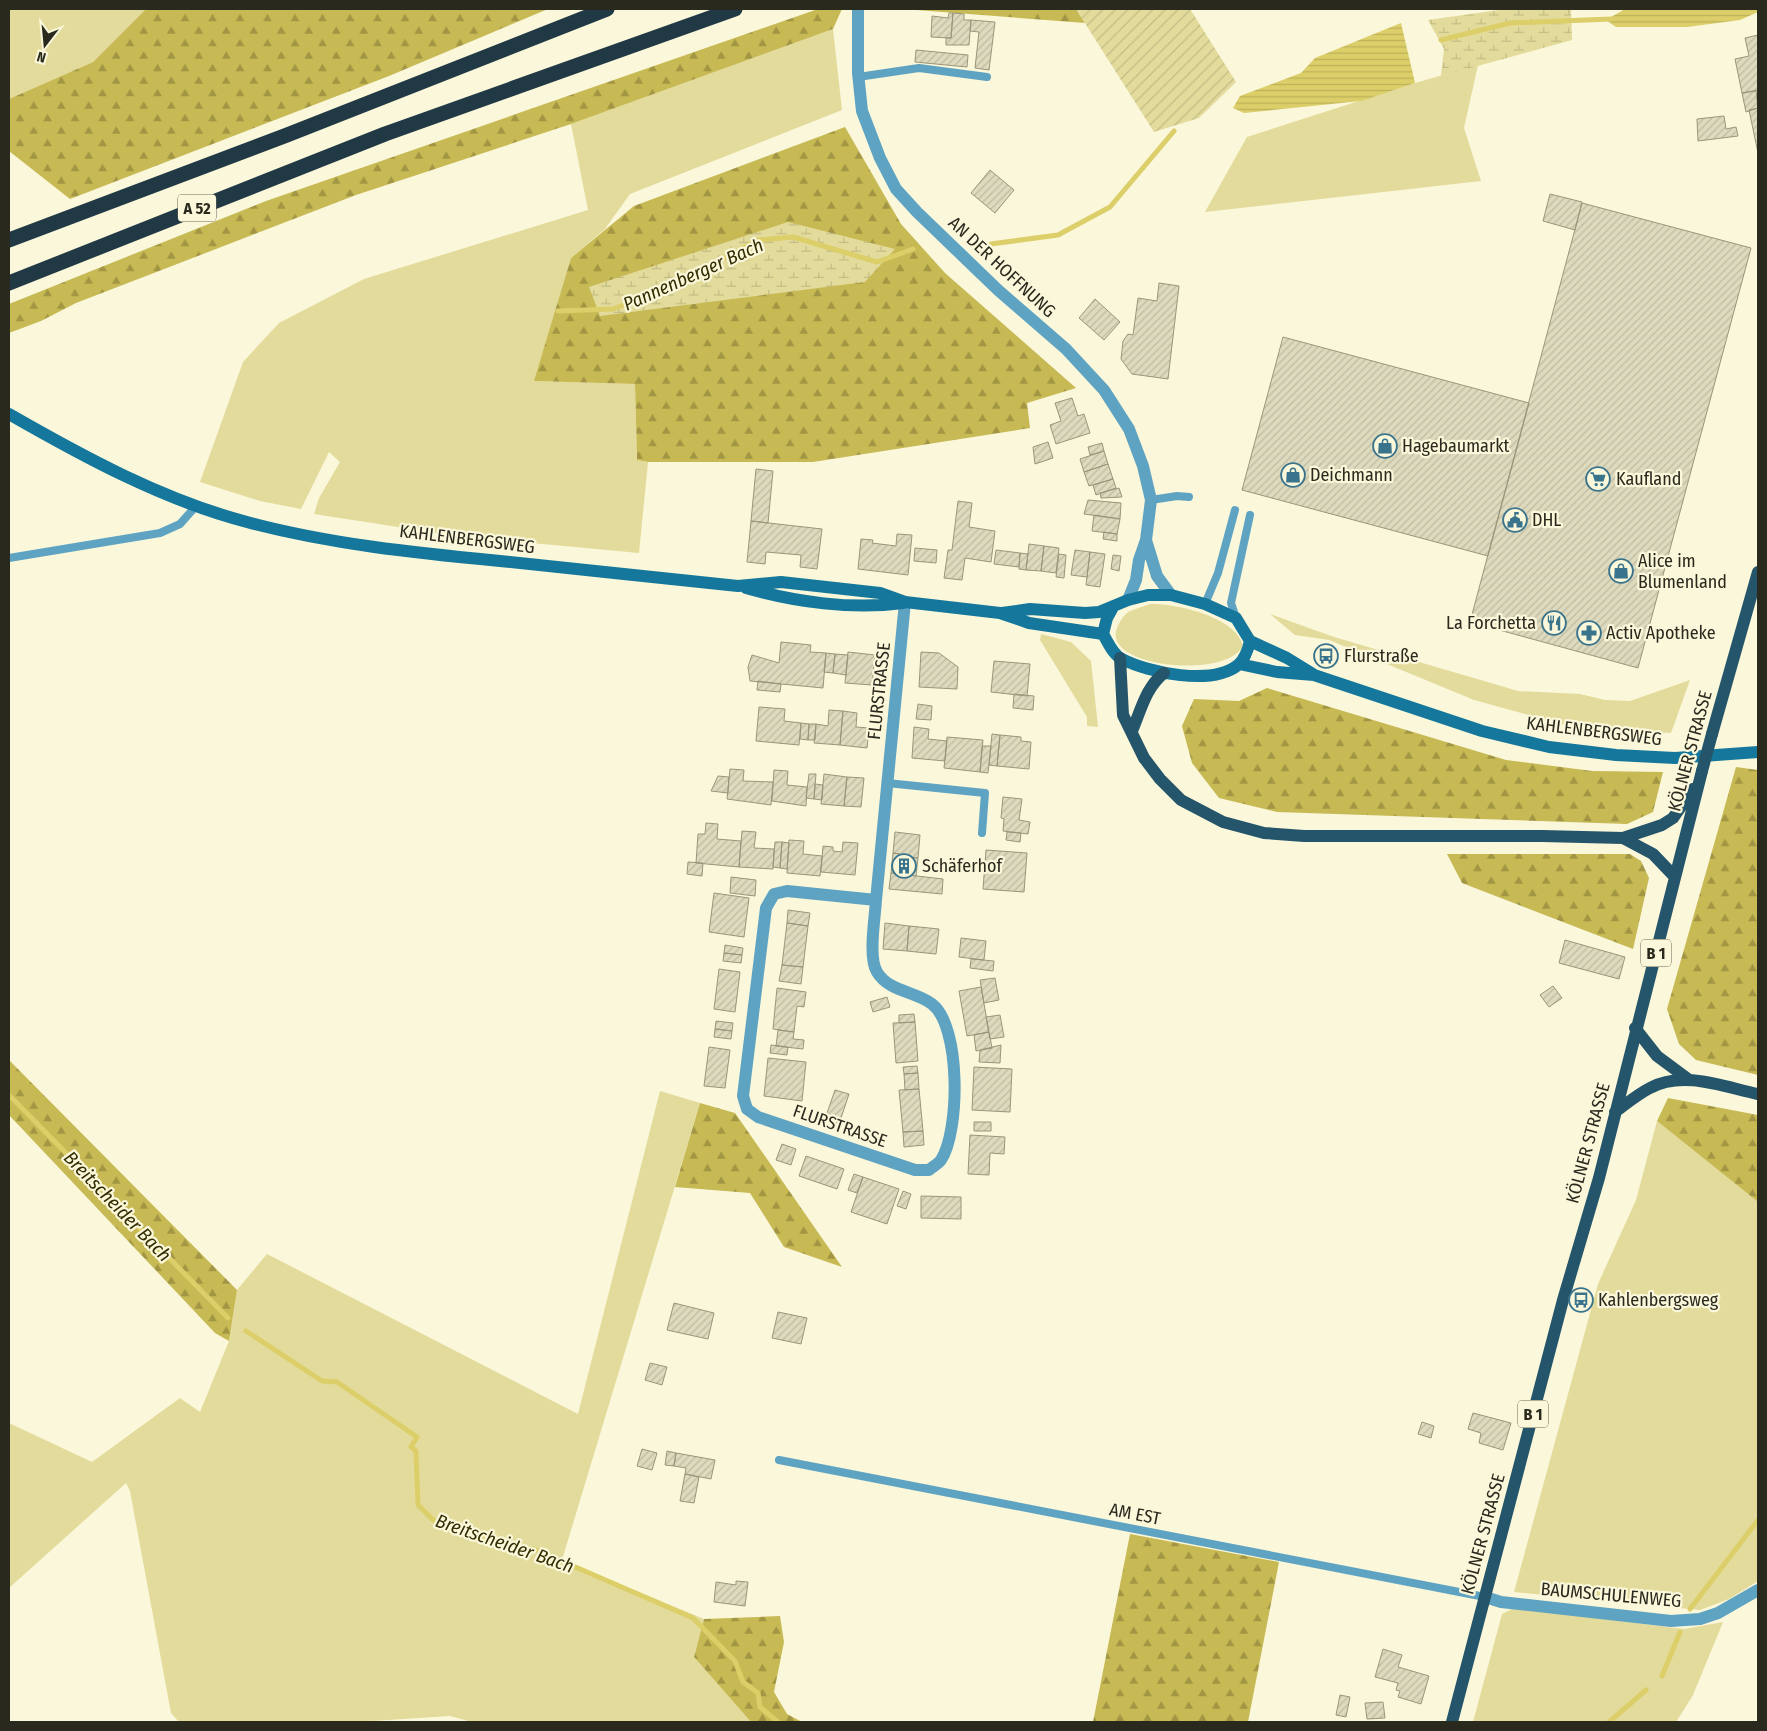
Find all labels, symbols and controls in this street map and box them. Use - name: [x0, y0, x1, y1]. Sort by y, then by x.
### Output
- north arrow: [20, 20, 70, 70]
- text: N: [35, 48, 48, 66]
- road number: A 52: [178, 194, 216, 222]
- street label: AN DER HOFFNUNG: [944, 212, 1060, 322]
- water label: Pannenberger Bach: [620, 233, 767, 316]
- shop icon: Hagebaumarkt: [1372, 433, 1398, 459]
- place label: Hagebaumarkt: [1402, 435, 1510, 457]
- shop icon: Deichmann: [1280, 462, 1306, 488]
- place label: Deichmann: [1310, 464, 1393, 486]
- supermarket icon: Kaufland: [1585, 466, 1611, 492]
- place label: Kaufland: [1616, 468, 1681, 490]
- public building icon: DHL: [1502, 507, 1528, 533]
- place label: DHL: [1532, 509, 1561, 531]
- street label: KAHLENBERGSWEG: [398, 520, 536, 558]
- place label: Alice im Blumenland: [1638, 550, 1727, 593]
- shop icon: Alice im Blumenland: [1608, 558, 1634, 584]
- restaurant icon: La Forchetta: [1541, 610, 1567, 636]
- place label: La Forchetta: [1446, 612, 1536, 634]
- pharmacy icon: Activ Apotheke: [1576, 620, 1602, 646]
- place label: Activ Apotheke: [1606, 622, 1716, 644]
- street label: FLURSTRASSE: [863, 641, 895, 741]
- bus stop icon: Flurstraße: [1313, 643, 1339, 669]
- place label: Flurstraße: [1344, 645, 1419, 667]
- street label: KÖLNER STRASSE: [1663, 688, 1717, 814]
- street label: KAHLENBERGSWEG: [1525, 712, 1663, 750]
- building icon: Schäferhof: [891, 853, 917, 879]
- place label: Schäferhof: [922, 855, 1003, 877]
- road number: B 1: [1641, 940, 1671, 966]
- street label: KÖLNER STRASSE: [1561, 1080, 1615, 1206]
- street label: FLURSTRASSE: [790, 1100, 890, 1152]
- water label: Breitscheider Bach: [59, 1146, 176, 1266]
- bus stop icon: Kahlenbergsweg: [1568, 1287, 1594, 1313]
- place label: Kahlenbergsweg: [1598, 1289, 1719, 1311]
- road number: B 1: [1518, 1400, 1548, 1428]
- street label: KÖLNER STRASSE: [1456, 1471, 1510, 1597]
- street label: AM EST: [1108, 1498, 1163, 1530]
- water label: Breitscheider Bach: [433, 1509, 577, 1578]
- street label: BAUMSCHULENWEG: [1540, 1578, 1682, 1612]

